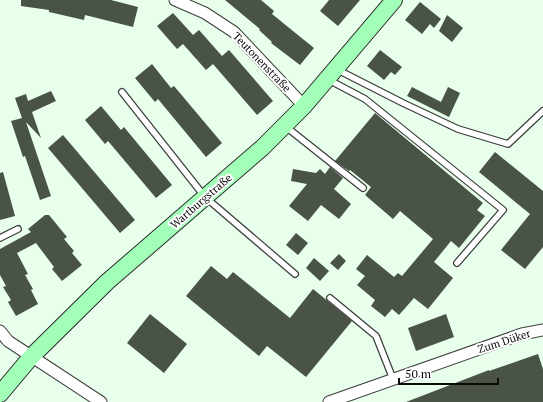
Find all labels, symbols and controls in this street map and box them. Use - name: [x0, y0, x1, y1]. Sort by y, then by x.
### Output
- street label: Teutonenstraße: [230, 29, 294, 95]
- street label: Wartburgstraße: [167, 170, 235, 232]
- street label: Zum Düker: [476, 326, 533, 356]
- scale bar: [399, 360, 498, 386]
- text: 50 m: [405, 366, 432, 381]

